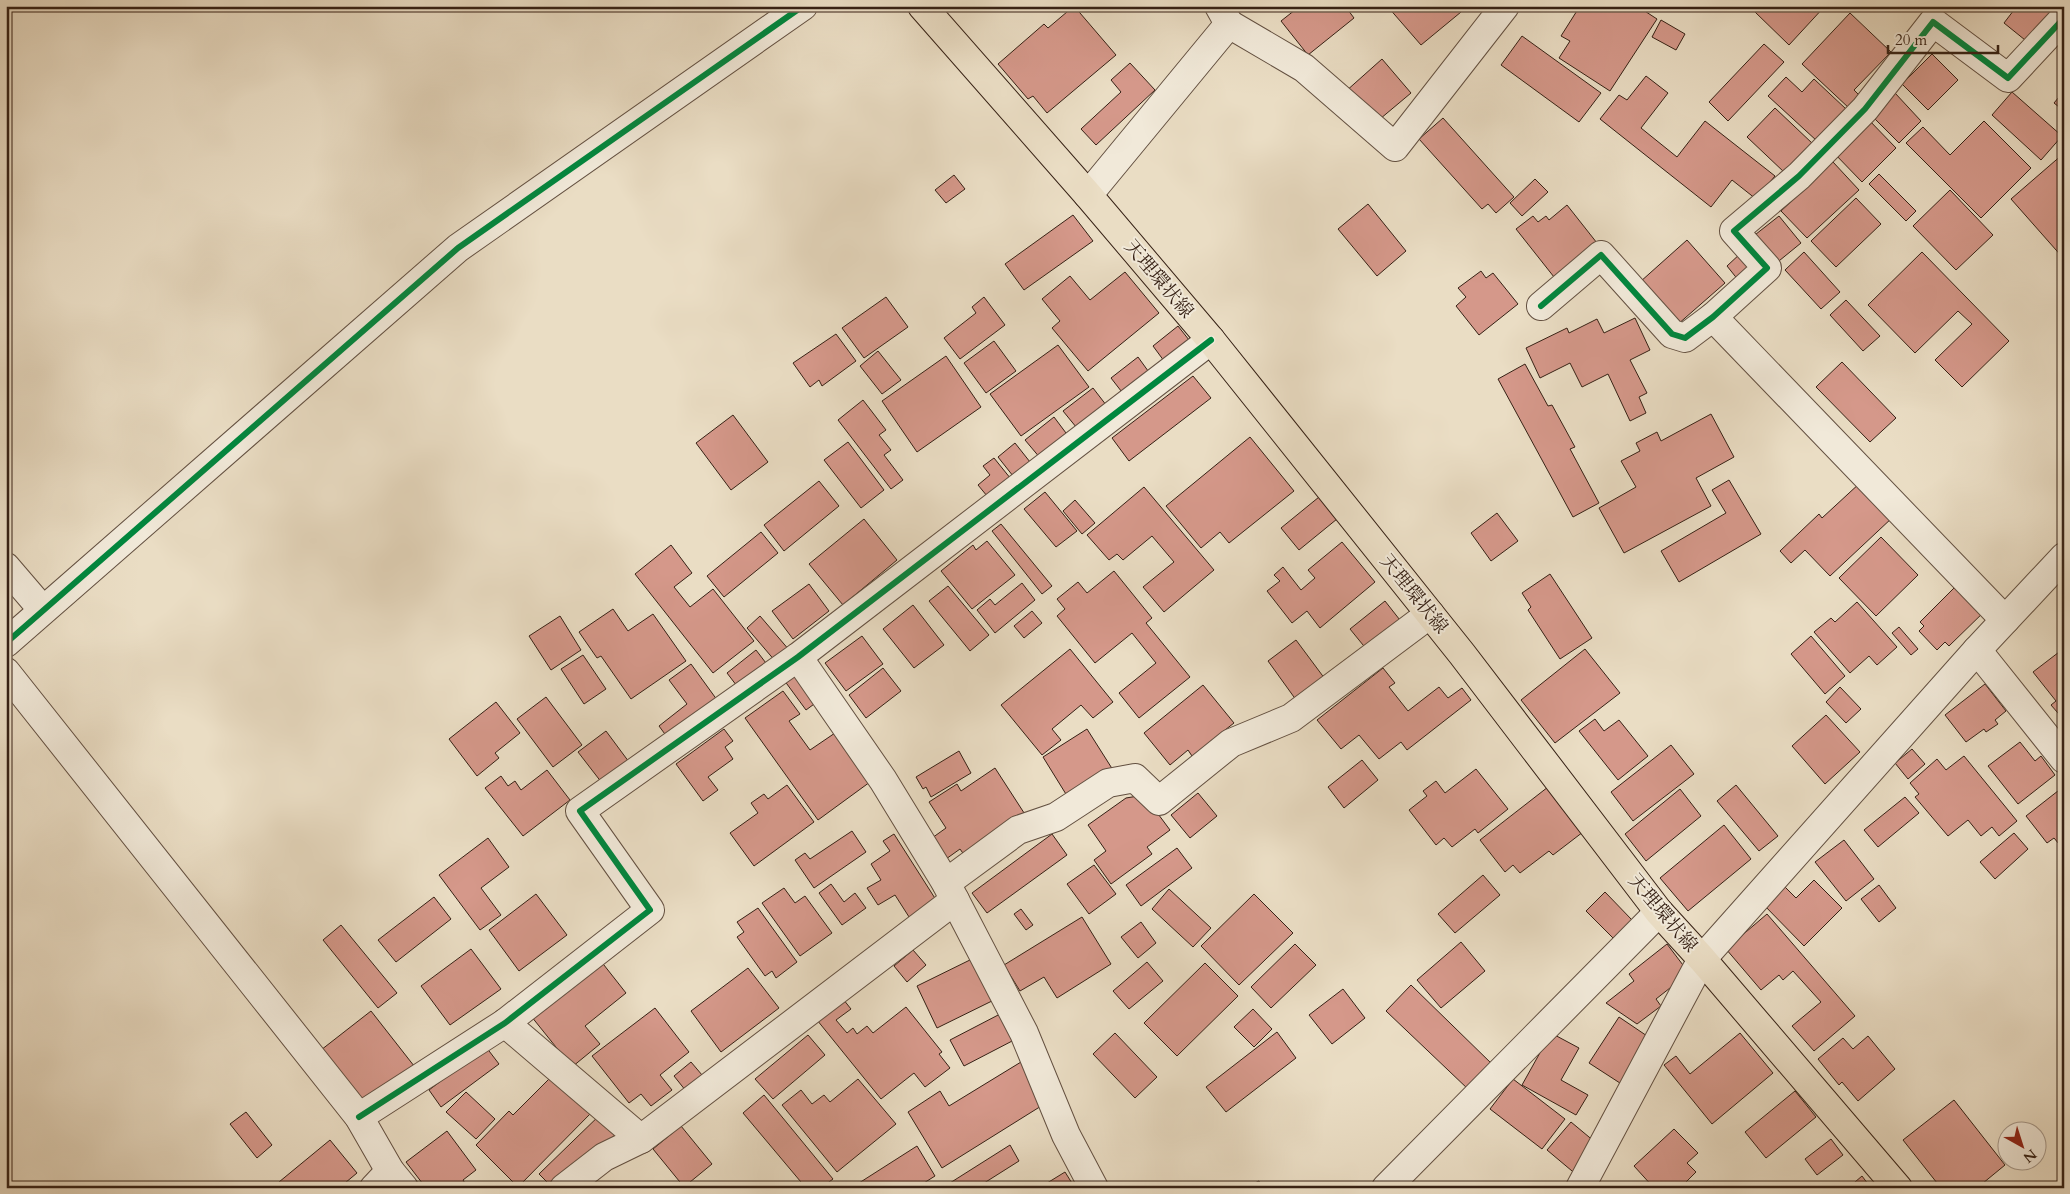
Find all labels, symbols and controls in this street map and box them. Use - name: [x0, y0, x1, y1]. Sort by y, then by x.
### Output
- scale bar: [1888, 22, 1998, 54]
- text: 20 m: [1895, 30, 1927, 50]
- street label: 天理環状線: [1119, 234, 1199, 324]
- street label: 天理環状線: [1374, 549, 1454, 639]
- street label: 天理環状線: [1623, 868, 1703, 958]
- north arrow: [1998, 1122, 2048, 1172]
- text: N: [2019, 1145, 2041, 1167]

